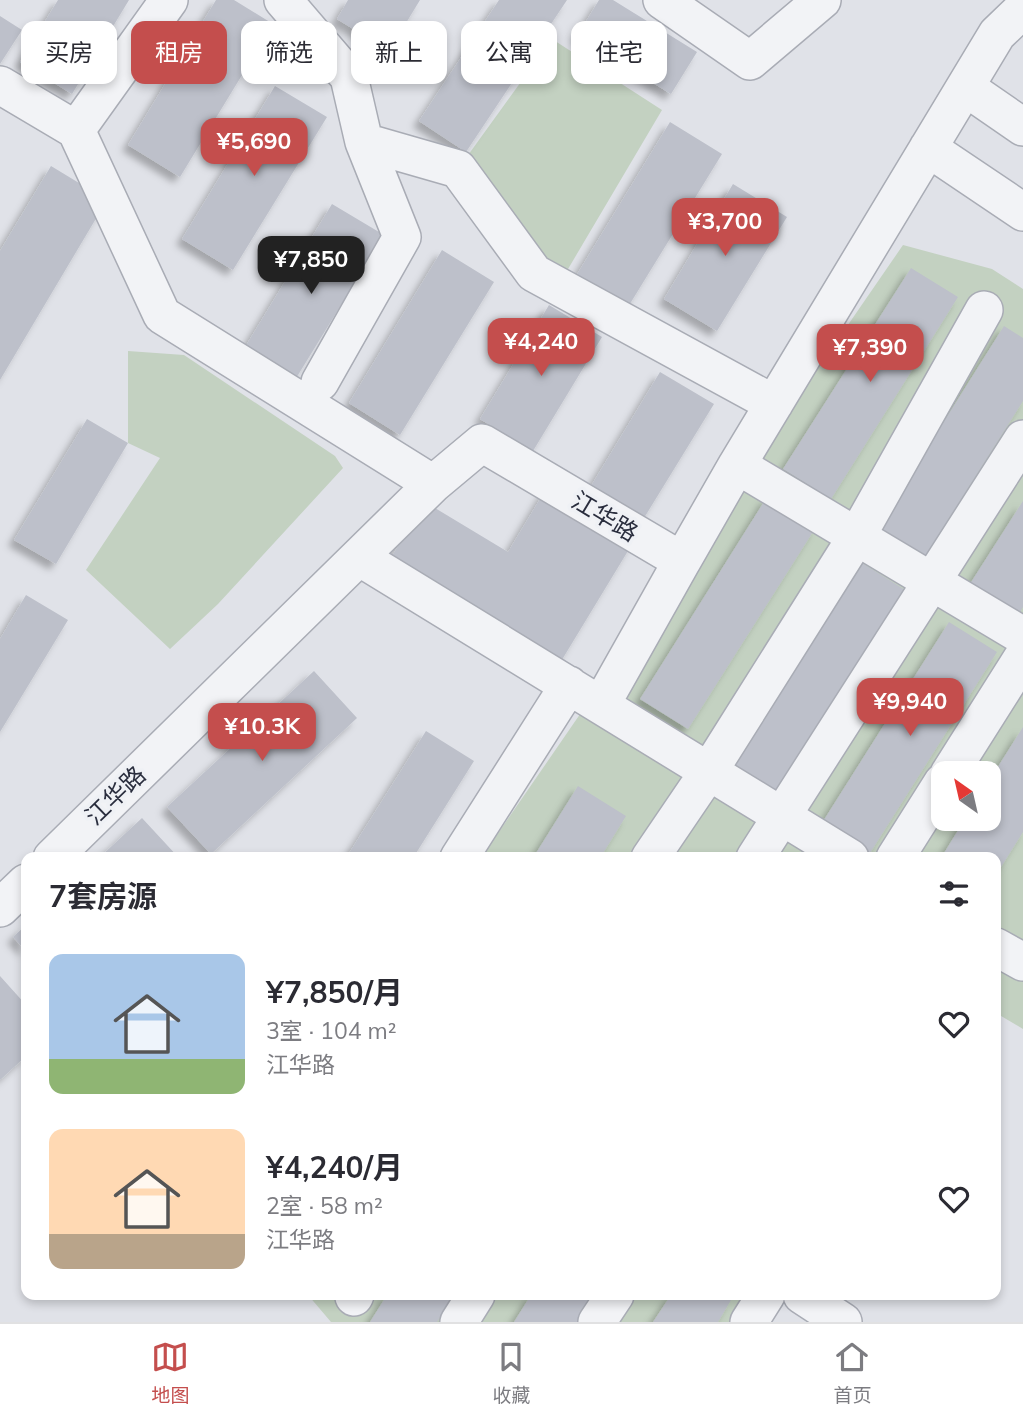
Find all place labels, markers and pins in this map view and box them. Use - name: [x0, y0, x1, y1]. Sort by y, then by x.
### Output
- pin: ¥5,690: [197, 118, 311, 178]
- pin: ¥3,700: [668, 198, 782, 258]
- pin: ¥7,850: [254, 236, 368, 296]
- pin: ¥4,240: [484, 318, 598, 378]
- pin: ¥7,390: [813, 324, 927, 384]
- pin: ¥9,940: [853, 678, 967, 738]
- pin: ¥10.3K: [205, 704, 319, 763]

